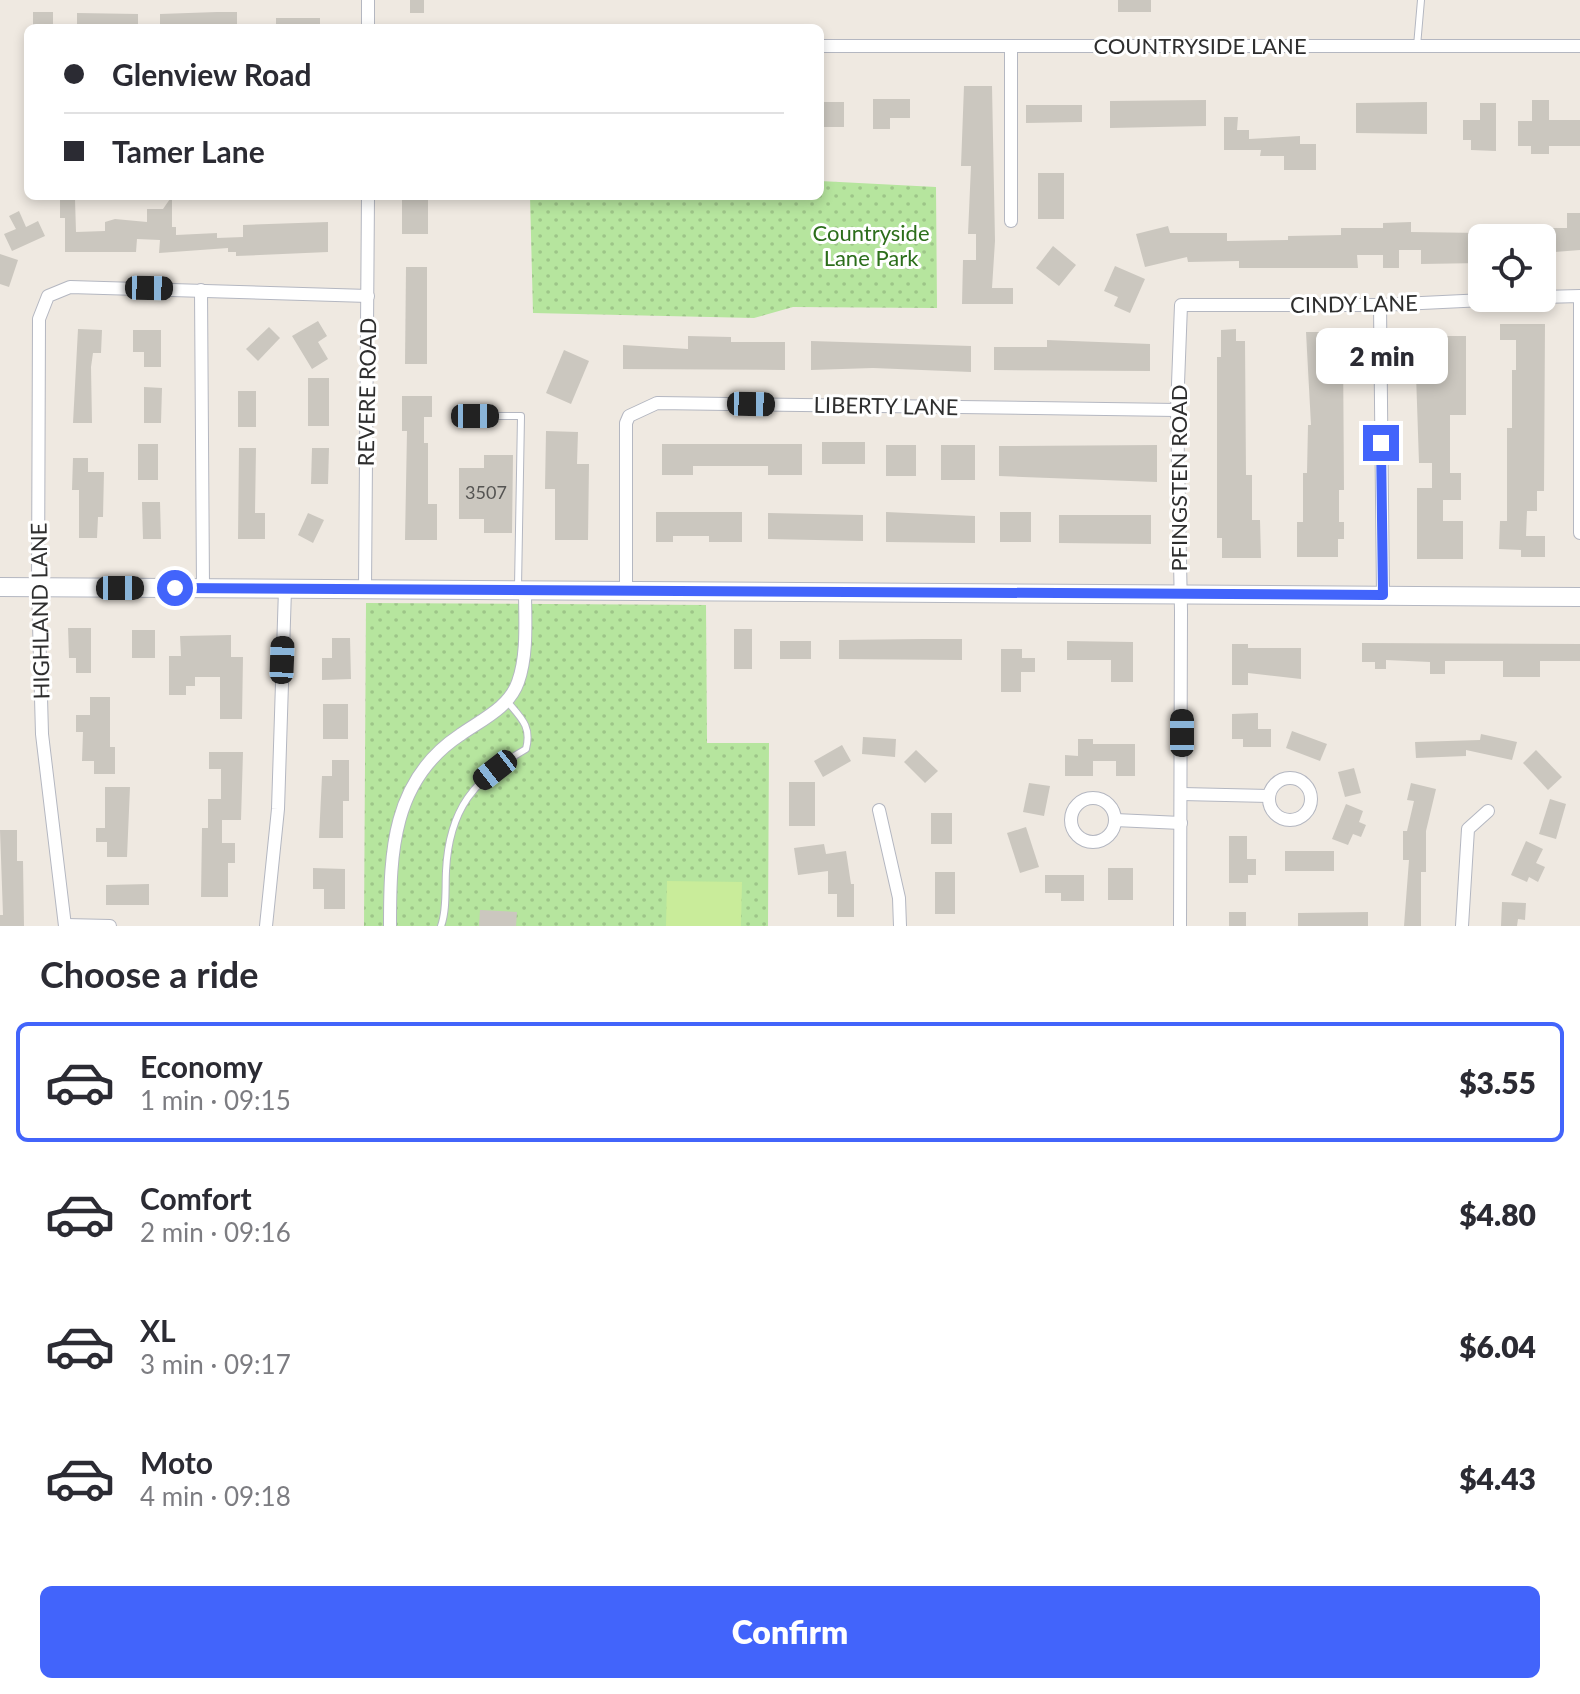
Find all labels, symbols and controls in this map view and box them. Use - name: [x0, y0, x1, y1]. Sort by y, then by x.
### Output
- street label: COUNTRYSIDE LANE: [1093, 32, 1307, 59]
- text: Glenview Road: [112, 56, 312, 92]
- text: Tamer Lane: [112, 133, 265, 169]
- park label: Countryside Lane Park: [812, 219, 930, 271]
- map controls: [1468, 224, 1556, 312]
- button: locate: [1468, 224, 1556, 312]
- car: [125, 276, 173, 300]
- street label: CINDY LANE: [1290, 289, 1418, 318]
- street label: REVERE ROAD: [352, 317, 381, 467]
- callout: 2 min: [1315, 327, 1447, 383]
- text: 2 min: [1350, 340, 1414, 372]
- street label: PFINGSTEN ROAD: [1165, 384, 1192, 572]
- street label: LIBERTY LANE: [813, 391, 959, 420]
- car: [727, 392, 775, 416]
- car: [451, 404, 499, 428]
- route end: [1363, 425, 1399, 461]
- house number: 3507: [465, 481, 507, 503]
- street label: HIGHLAND LANE: [24, 522, 55, 700]
- route start: [157, 570, 193, 606]
- car: [96, 576, 144, 600]
- car: [269, 636, 295, 684]
- car: [1170, 709, 1194, 757]
- car: [469, 746, 521, 794]
- text: Choose a ride: [40, 952, 259, 996]
- icon: car: [44, 1046, 116, 1118]
- text: Economy: [140, 1048, 263, 1084]
- text: $3.55: [1459, 1064, 1536, 1100]
- text: 1 min · 09:15: [140, 1084, 291, 1116]
- icon: car: [44, 1178, 116, 1250]
- text: Comfort: [140, 1180, 252, 1216]
- text: $4.80: [1459, 1196, 1536, 1232]
- text: 2 min · 09:16: [140, 1216, 291, 1248]
- icon: car: [44, 1310, 116, 1382]
- text: XL: [140, 1312, 176, 1348]
- text: $6.04: [1459, 1328, 1536, 1364]
- text: 3 min · 09:17: [140, 1348, 291, 1380]
- icon: car: [44, 1442, 116, 1514]
- text: Moto: [140, 1444, 213, 1480]
- text: $4.43: [1459, 1460, 1536, 1496]
- text: 4 min · 09:18: [140, 1480, 291, 1512]
- button: Confirm: [40, 1586, 1540, 1678]

